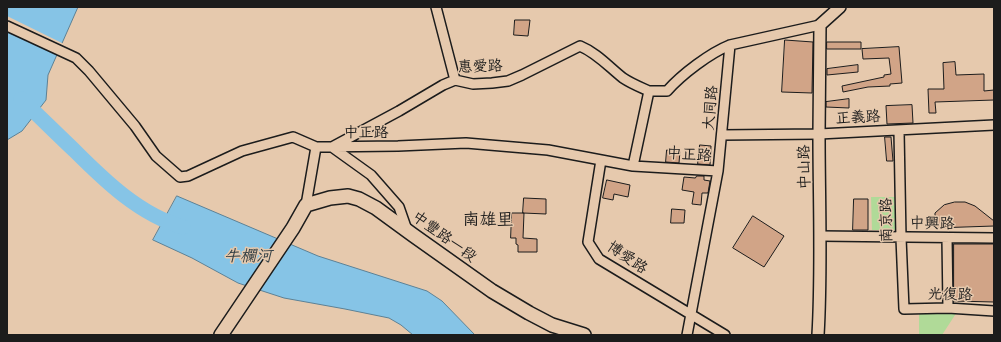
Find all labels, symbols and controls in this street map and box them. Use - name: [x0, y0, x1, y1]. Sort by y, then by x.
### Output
- street label: 惠愛路: [457, 57, 503, 77]
- street label: 大同路: [700, 85, 722, 131]
- street label: 正義路: [835, 108, 881, 128]
- street label: 中正路: [344, 124, 388, 142]
- street label: 中正路: [666, 144, 712, 166]
- street label: 中山路: [796, 144, 814, 190]
- street label: 南京路: [878, 197, 896, 243]
- street label: 中豐路一段: [408, 208, 480, 266]
- district label: 南雄里: [463, 211, 513, 231]
- street label: 中興路: [909, 215, 955, 233]
- street label: 博愛路: [603, 238, 651, 278]
- water label: 牛欄河: [224, 247, 272, 267]
- street label: 光復路: [927, 286, 973, 304]

